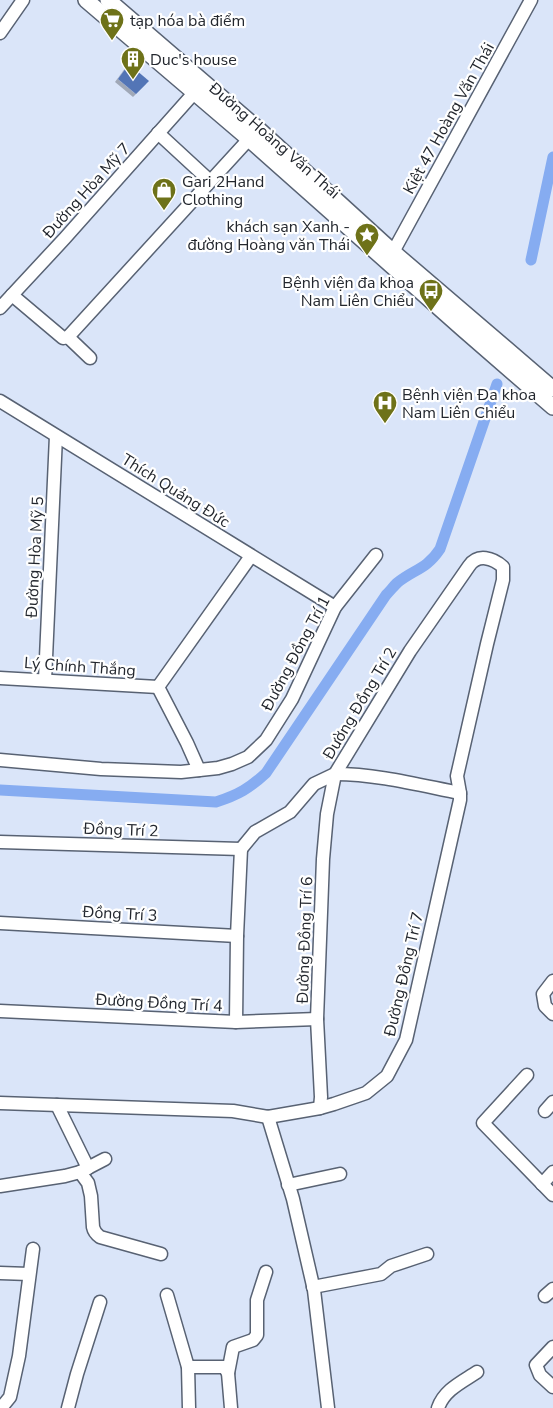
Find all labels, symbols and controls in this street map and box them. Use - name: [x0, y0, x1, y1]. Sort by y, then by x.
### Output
- supermarket icon: tạp hóa bà điểm: [99, 7, 125, 41]
- place label: tạp hóa bà điểm: [130, 10, 245, 32]
- street label: Kiệt 47 Hoàng Văn Thái: [398, 39, 500, 198]
- building icon: Duc's house: [120, 46, 146, 80]
- place label: Duc's house: [150, 49, 237, 71]
- street label: Đường Hoàng Văn Thái: [203, 77, 345, 204]
- street label: Đường Hòa Mỹ 7: [37, 138, 136, 244]
- place label: Gari 2Hand Clothing: [182, 171, 264, 211]
- shop icon: Gari 2Hand Clothing: [151, 177, 177, 211]
- place label: khách sạn Xanh - đường Hoàng văn Thái: [187, 216, 350, 256]
- place icon: khách sạn Xanh - đường Hoàng văn Thái: [354, 222, 380, 256]
- place label: Bệnh viện đa khoa Nam Liên Chiểu: [282, 272, 414, 312]
- bus stop icon: Bệnh viện đa khoa Nam Liên Chiểu: [418, 278, 444, 312]
- place label: Bệnh viện Đa khoa Nam Liên Chiểu: [402, 384, 536, 424]
- hospital icon: Bệnh viện Đa khoa Nam Liên Chiểu: [372, 390, 398, 424]
- street label: Thích Quảng Đức: [117, 449, 234, 533]
- street label: Đường Hòa Mỹ 5: [21, 496, 49, 619]
- street label: Đường Đồng Trí 1: [256, 592, 335, 716]
- street label: Đường Đồng Trí 2: [317, 643, 402, 765]
- street label: Lý Chính Thắng: [23, 652, 136, 682]
- street label: Đồng Trí 2: [82, 818, 159, 842]
- street label: Đường Đồng Trí 6: [292, 876, 318, 1005]
- street label: Đồng Trí 3: [81, 901, 158, 927]
- street label: Đường Đồng Trí 7: [379, 910, 429, 1040]
- street label: Đường Đồng Trí 4: [94, 989, 223, 1017]

